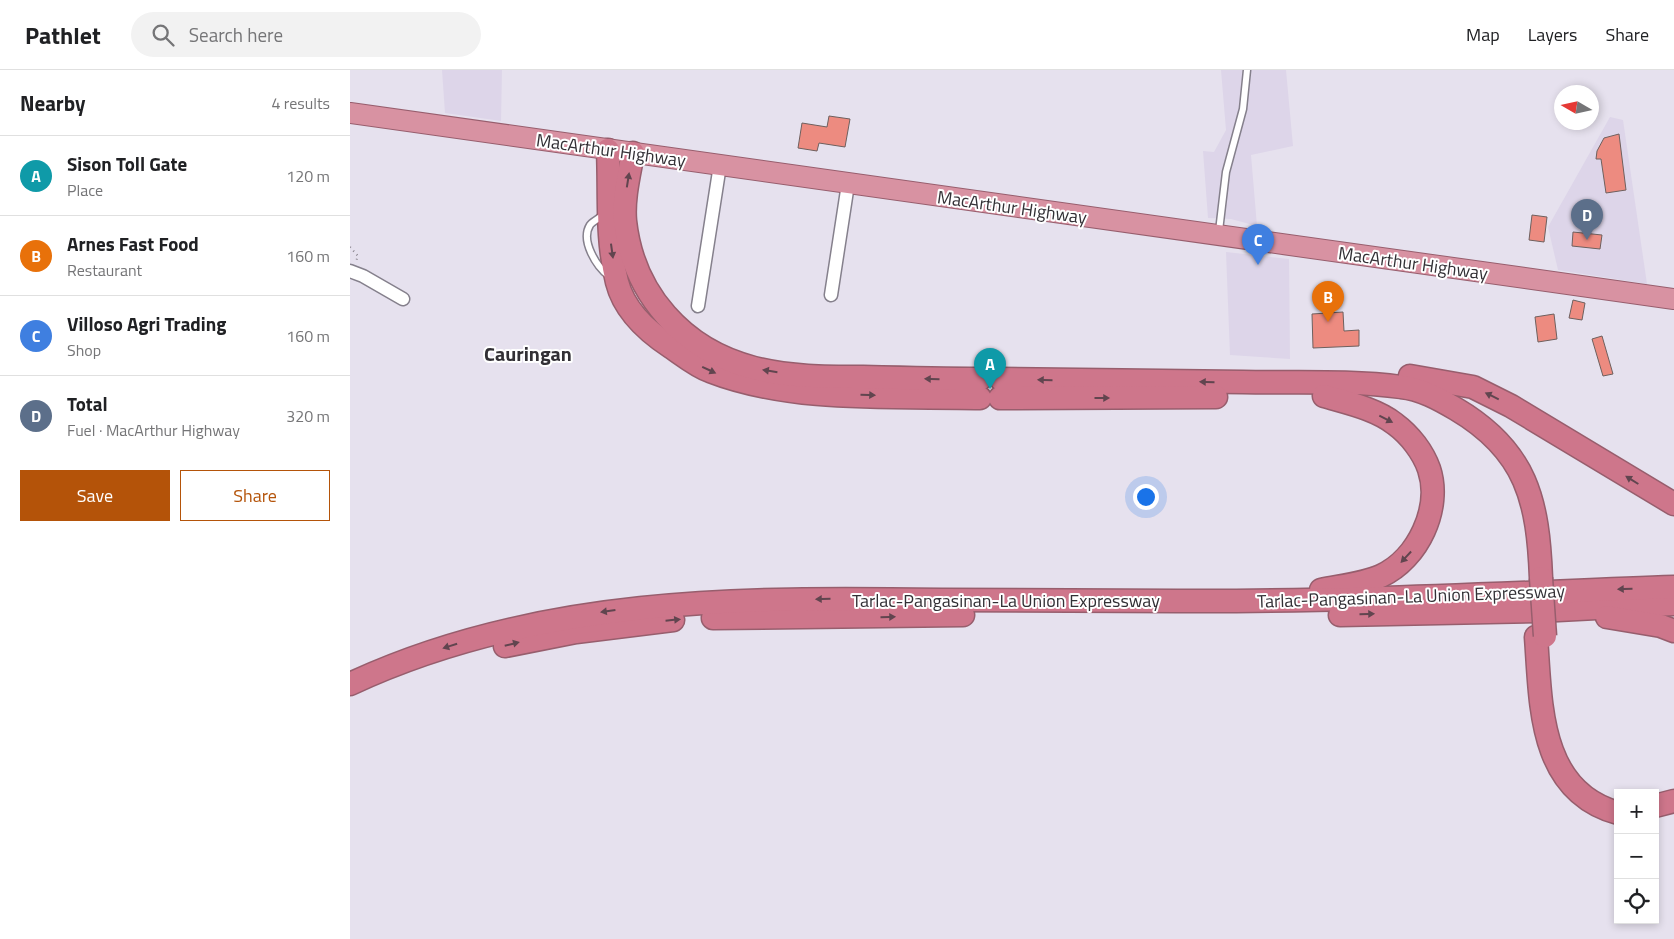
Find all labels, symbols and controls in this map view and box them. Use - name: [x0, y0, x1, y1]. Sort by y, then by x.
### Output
- search box: [131, 12, 481, 57]
- text: Pathlet: [25, 17, 101, 53]
- text: Search here: [189, 20, 283, 49]
- icon: search: [149, 21, 177, 49]
- text: Map: [1466, 21, 1500, 48]
- text: Layers: [1528, 21, 1577, 48]
- text: Share: [1605, 21, 1649, 48]
- north arrow: [1554, 85, 1599, 130]
- text: Nearby: [20, 87, 85, 119]
- text: 4 results: [271, 91, 330, 115]
- street label: MacArthur Highway: [534, 126, 688, 174]
- text: Sison Toll Gate: [67, 149, 187, 178]
- text: A: [31, 164, 41, 188]
- text: 120 m: [286, 164, 330, 188]
- one-way arrow: [625, 171, 633, 187]
- text: Place: [67, 178, 103, 202]
- street label: MacArthur Highway: [935, 183, 1089, 231]
- pin: D: [1571, 199, 1603, 240]
- pin: C: [1242, 224, 1274, 265]
- text: Arnes Fast Food: [67, 229, 199, 258]
- street label: MacArthur Highway: [1336, 239, 1490, 287]
- one-way arrow: [609, 243, 617, 259]
- text: B: [31, 244, 41, 268]
- text: 160 m: [286, 244, 330, 268]
- text: Restaurant: [67, 258, 142, 282]
- pin: B: [1312, 281, 1344, 322]
- text: Villoso Agri Trading: [67, 309, 226, 338]
- text: C: [32, 324, 40, 348]
- text: 160 m: [286, 324, 330, 348]
- text: Shop: [67, 338, 101, 362]
- district label: Cauringan: [484, 338, 572, 369]
- pin: A: [974, 348, 1006, 389]
- one-way arrow: [702, 366, 716, 374]
- one-way arrow: [761, 366, 777, 374]
- one-way arrow: [923, 374, 939, 382]
- one-way arrow: [1036, 376, 1052, 384]
- one-way arrow: [1199, 378, 1215, 386]
- text: Total: [67, 389, 108, 418]
- one-way arrow: [860, 391, 876, 399]
- one-way arrow: [1485, 392, 1500, 400]
- one-way arrow: [1094, 394, 1110, 402]
- text: D: [31, 404, 41, 428]
- text: 320 m: [286, 404, 330, 428]
- one-way arrow: [1379, 415, 1393, 423]
- text: Fuel · MacArthur Highway: [67, 418, 240, 442]
- button: Save: [20, 470, 170, 521]
- button: Share: [180, 470, 330, 521]
- one-way arrow: [1625, 475, 1638, 484]
- your location: [1133, 484, 1159, 510]
- one-way arrow: [1400, 550, 1412, 562]
- street label: Tarlac-Pangasinan-La Union Expressway: [1257, 577, 1566, 615]
- one-way arrow: [1617, 585, 1633, 593]
- street label: Tarlac-Pangasinan-La Union Expressway: [852, 587, 1160, 614]
- one-way arrow: [815, 595, 831, 603]
- one-way arrow: [600, 607, 616, 615]
- one-way arrow: [1360, 610, 1376, 618]
- one-way arrow: [880, 612, 896, 620]
- one-way arrow: [665, 616, 681, 624]
- one-way arrow: [505, 640, 520, 648]
- one-way arrow: [442, 642, 457, 650]
- map controls: [1614, 789, 1659, 924]
- button: +: [1614, 789, 1659, 834]
- button: −: [1614, 834, 1659, 879]
- button: locate: [1614, 879, 1659, 924]

